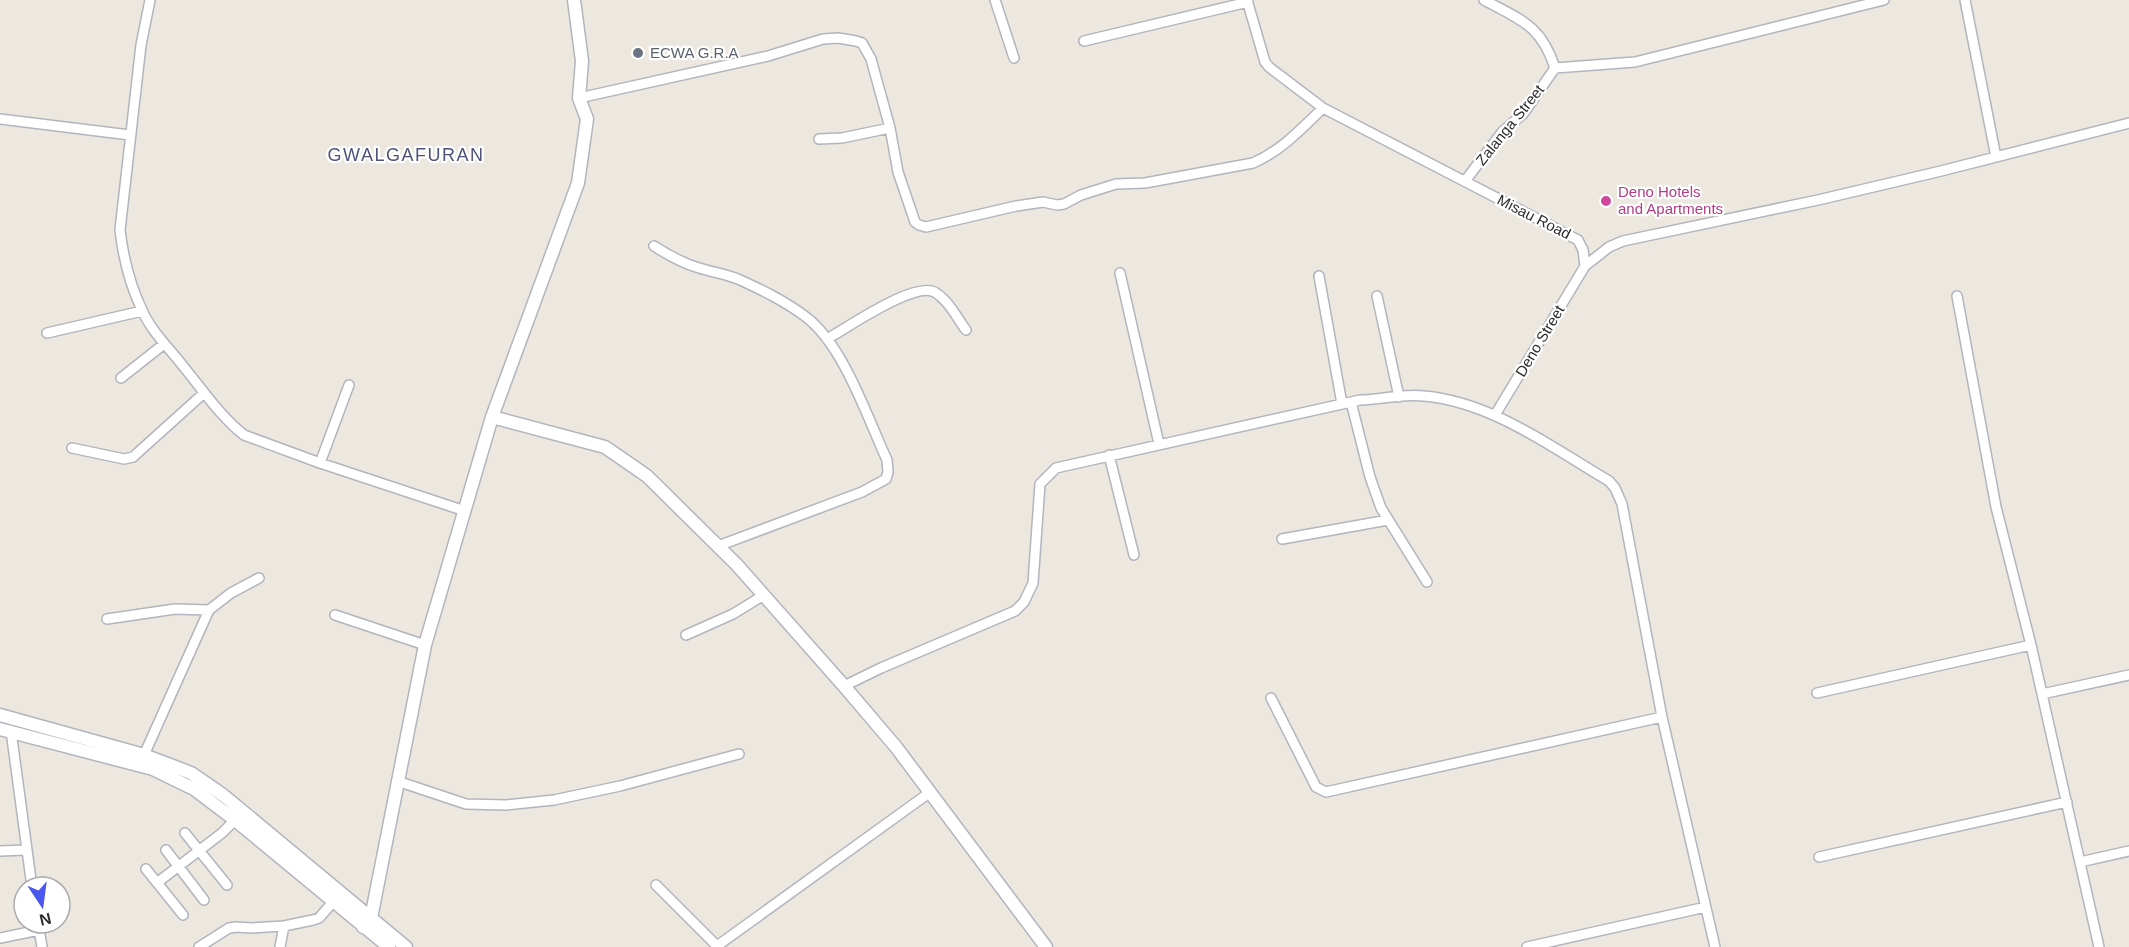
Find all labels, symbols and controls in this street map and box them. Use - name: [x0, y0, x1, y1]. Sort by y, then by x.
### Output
- place label: ECWA G.R.A: [650, 44, 739, 61]
- marker: ECWA G.R.A: [631, 46, 645, 60]
- street label: Zalanga Street: [1472, 80, 1548, 168]
- district label: GWALGAFURAN: [328, 145, 484, 165]
- place label: Deno Hotels and Apartments: [1618, 183, 1723, 217]
- street label: Misau Road: [1495, 191, 1574, 242]
- marker: Deno Hotels and Apartments: [1599, 194, 1613, 208]
- street label: Deno Street: [1512, 301, 1568, 379]
- north arrow: [12, 875, 72, 935]
- text: N: [38, 910, 53, 929]

